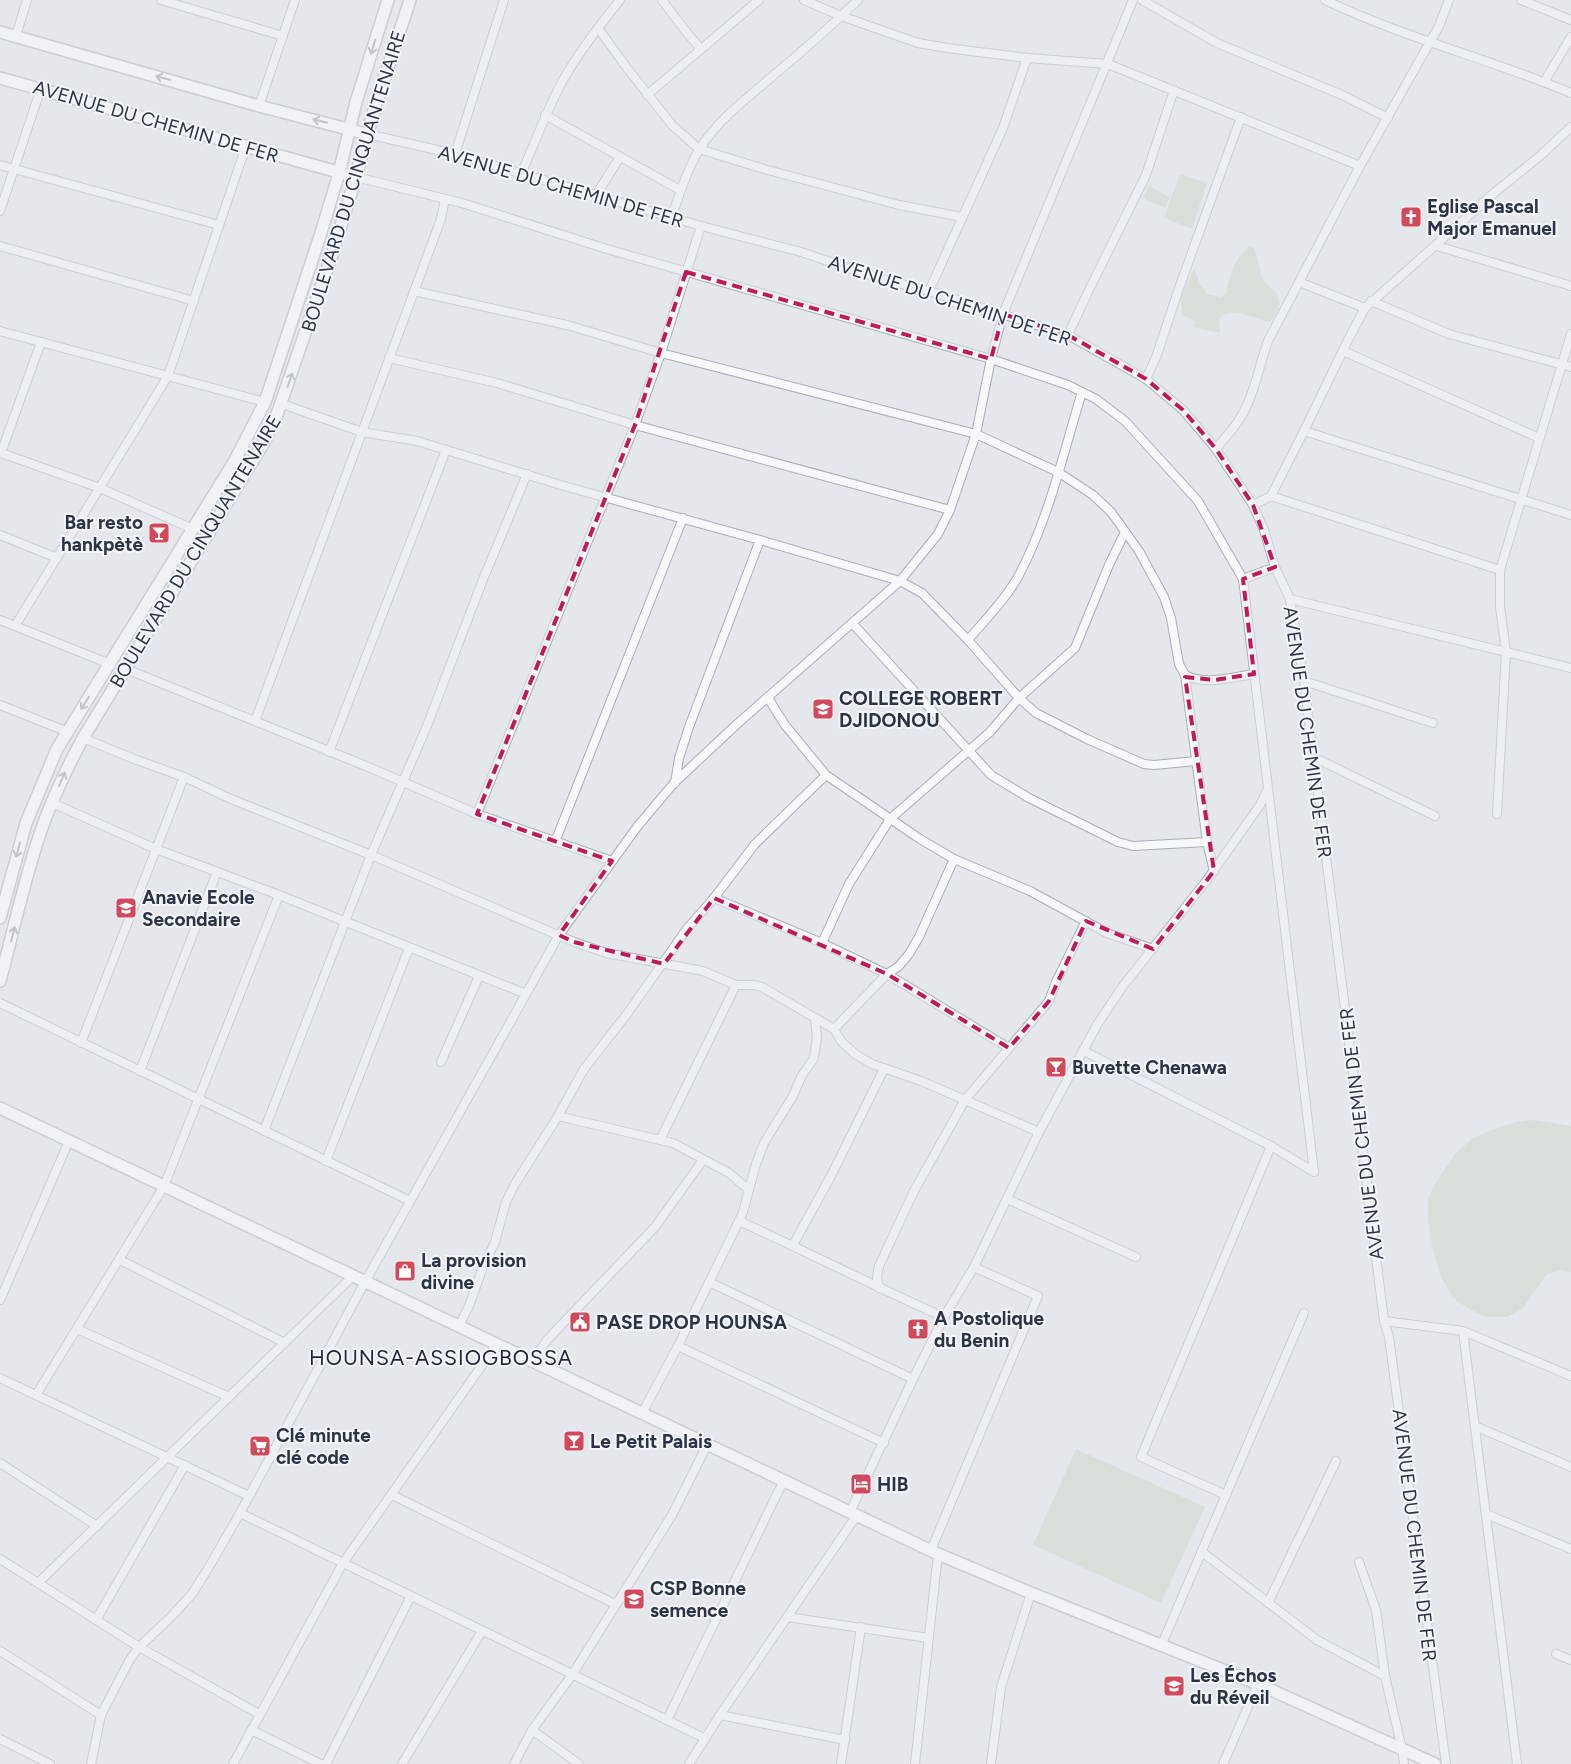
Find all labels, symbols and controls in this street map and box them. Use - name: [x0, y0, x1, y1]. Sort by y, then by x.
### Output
- street label: BOULEVARD DU CINQUANTENAIRE: [297, 28, 410, 335]
- one-way arrow: [368, 38, 378, 54]
- one-way arrow: [156, 73, 172, 83]
- street label: AVENUE DU CHEMIN DE FER: [31, 75, 281, 168]
- one-way arrow: [312, 116, 328, 125]
- street label: AVENUE DU CHEMIN DE FER: [436, 140, 686, 233]
- place label: Eglise Pascal Major Emanuel: [1427, 195, 1556, 240]
- church icon: Eglise Pascal Major Emanuel: [1399, 205, 1423, 229]
- street label: AVENUE DU CHEMIN DE FER: [825, 250, 1074, 351]
- one-way arrow: [286, 373, 295, 389]
- street label: BOULEVARD DU CINQUANTENAIRE: [105, 411, 286, 692]
- place label: Bar resto hankpètè: [61, 511, 143, 556]
- bar icon: Bar resto hankpètè: [147, 521, 171, 545]
- street label: AVENUE DU CHEMIN DE FER: [1278, 605, 1337, 860]
- place label: COLLEGE ROBERT DJIDONOU: [839, 687, 1002, 732]
- one-way arrow: [80, 696, 91, 710]
- school or university icon: COLLEGE ROBERT DJIDONOU: [811, 697, 835, 721]
- one-way arrow: [58, 772, 67, 787]
- one-way arrow: [13, 842, 23, 858]
- place label: Anavie Ecole Secondaire: [142, 886, 255, 931]
- school or university icon: Anavie Ecole Secondaire: [114, 896, 138, 920]
- one-way arrow: [8, 926, 18, 942]
- street label: AVENUE DU CHEMIN DE FER: [1335, 1006, 1388, 1261]
- bar icon: Buvette Chenawa: [1044, 1055, 1068, 1079]
- place label: Buvette Chenawa: [1072, 1056, 1227, 1079]
- place label: La provision divine: [421, 1249, 526, 1294]
- shop icon: La provision divine: [393, 1259, 417, 1283]
- place label: A Postolique du Benin: [934, 1307, 1044, 1352]
- public building icon: PASE DROP HOUNSA: [568, 1310, 592, 1334]
- place label: PASE DROP HOUNSA: [596, 1311, 788, 1334]
- church icon: A Postolique du Benin: [906, 1317, 930, 1341]
- district label: HOUNSA-ASSIOGBOSSA: [309, 1345, 573, 1370]
- street label: AVENUE DU CHEMIN DE FER: [1388, 1408, 1441, 1663]
- place label: Clé minute clé code: [276, 1424, 371, 1469]
- bar icon: Le Petit Palais: [562, 1429, 586, 1453]
- place label: Le Petit Palais: [590, 1430, 712, 1453]
- supermarket icon: Clé minute clé code: [248, 1434, 272, 1458]
- hotel icon: HIB: [849, 1472, 873, 1496]
- place label: HIB: [877, 1473, 908, 1496]
- place label: CSP Bonne semence: [650, 1577, 747, 1622]
- school or university icon: CSP Bonne semence: [622, 1587, 646, 1611]
- place label: Les Échos du Réveil: [1190, 1664, 1277, 1709]
- school or university icon: Les Échos du Réveil: [1162, 1674, 1186, 1698]

